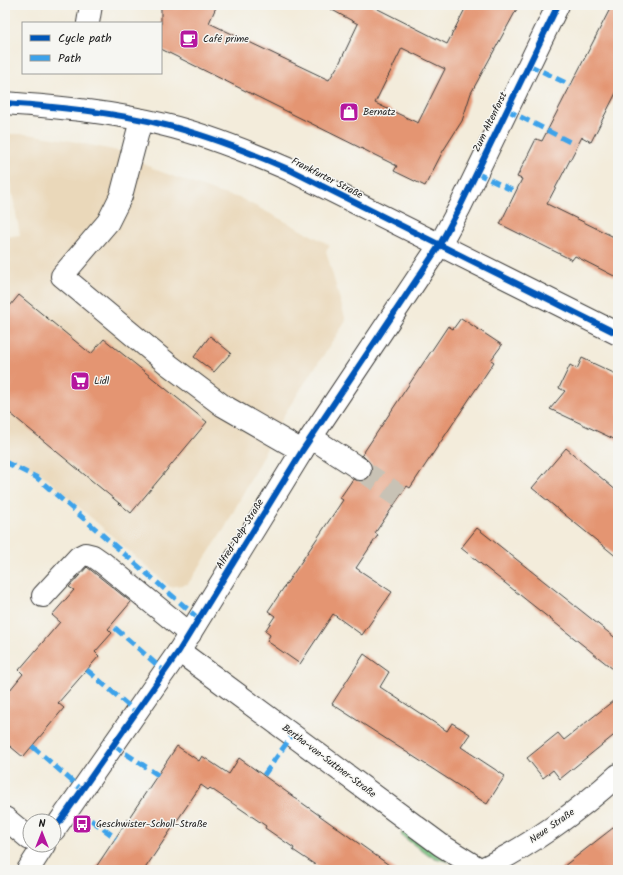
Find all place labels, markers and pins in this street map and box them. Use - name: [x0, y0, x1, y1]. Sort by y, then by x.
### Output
- cafe icon: Café prime: [178, 28, 200, 50]
- place label: Café prime: [203, 31, 249, 47]
- shop icon: Bernatz: [338, 101, 360, 123]
- place label: Bernatz: [363, 104, 396, 120]
- supermarket icon: Lidl: [69, 370, 91, 392]
- place label: Lidl: [94, 373, 110, 389]
- bus stop icon: Geschwister-Scholl-Straße: [71, 813, 93, 835]
- place label: Geschwister-Scholl-Straße: [96, 816, 207, 832]

